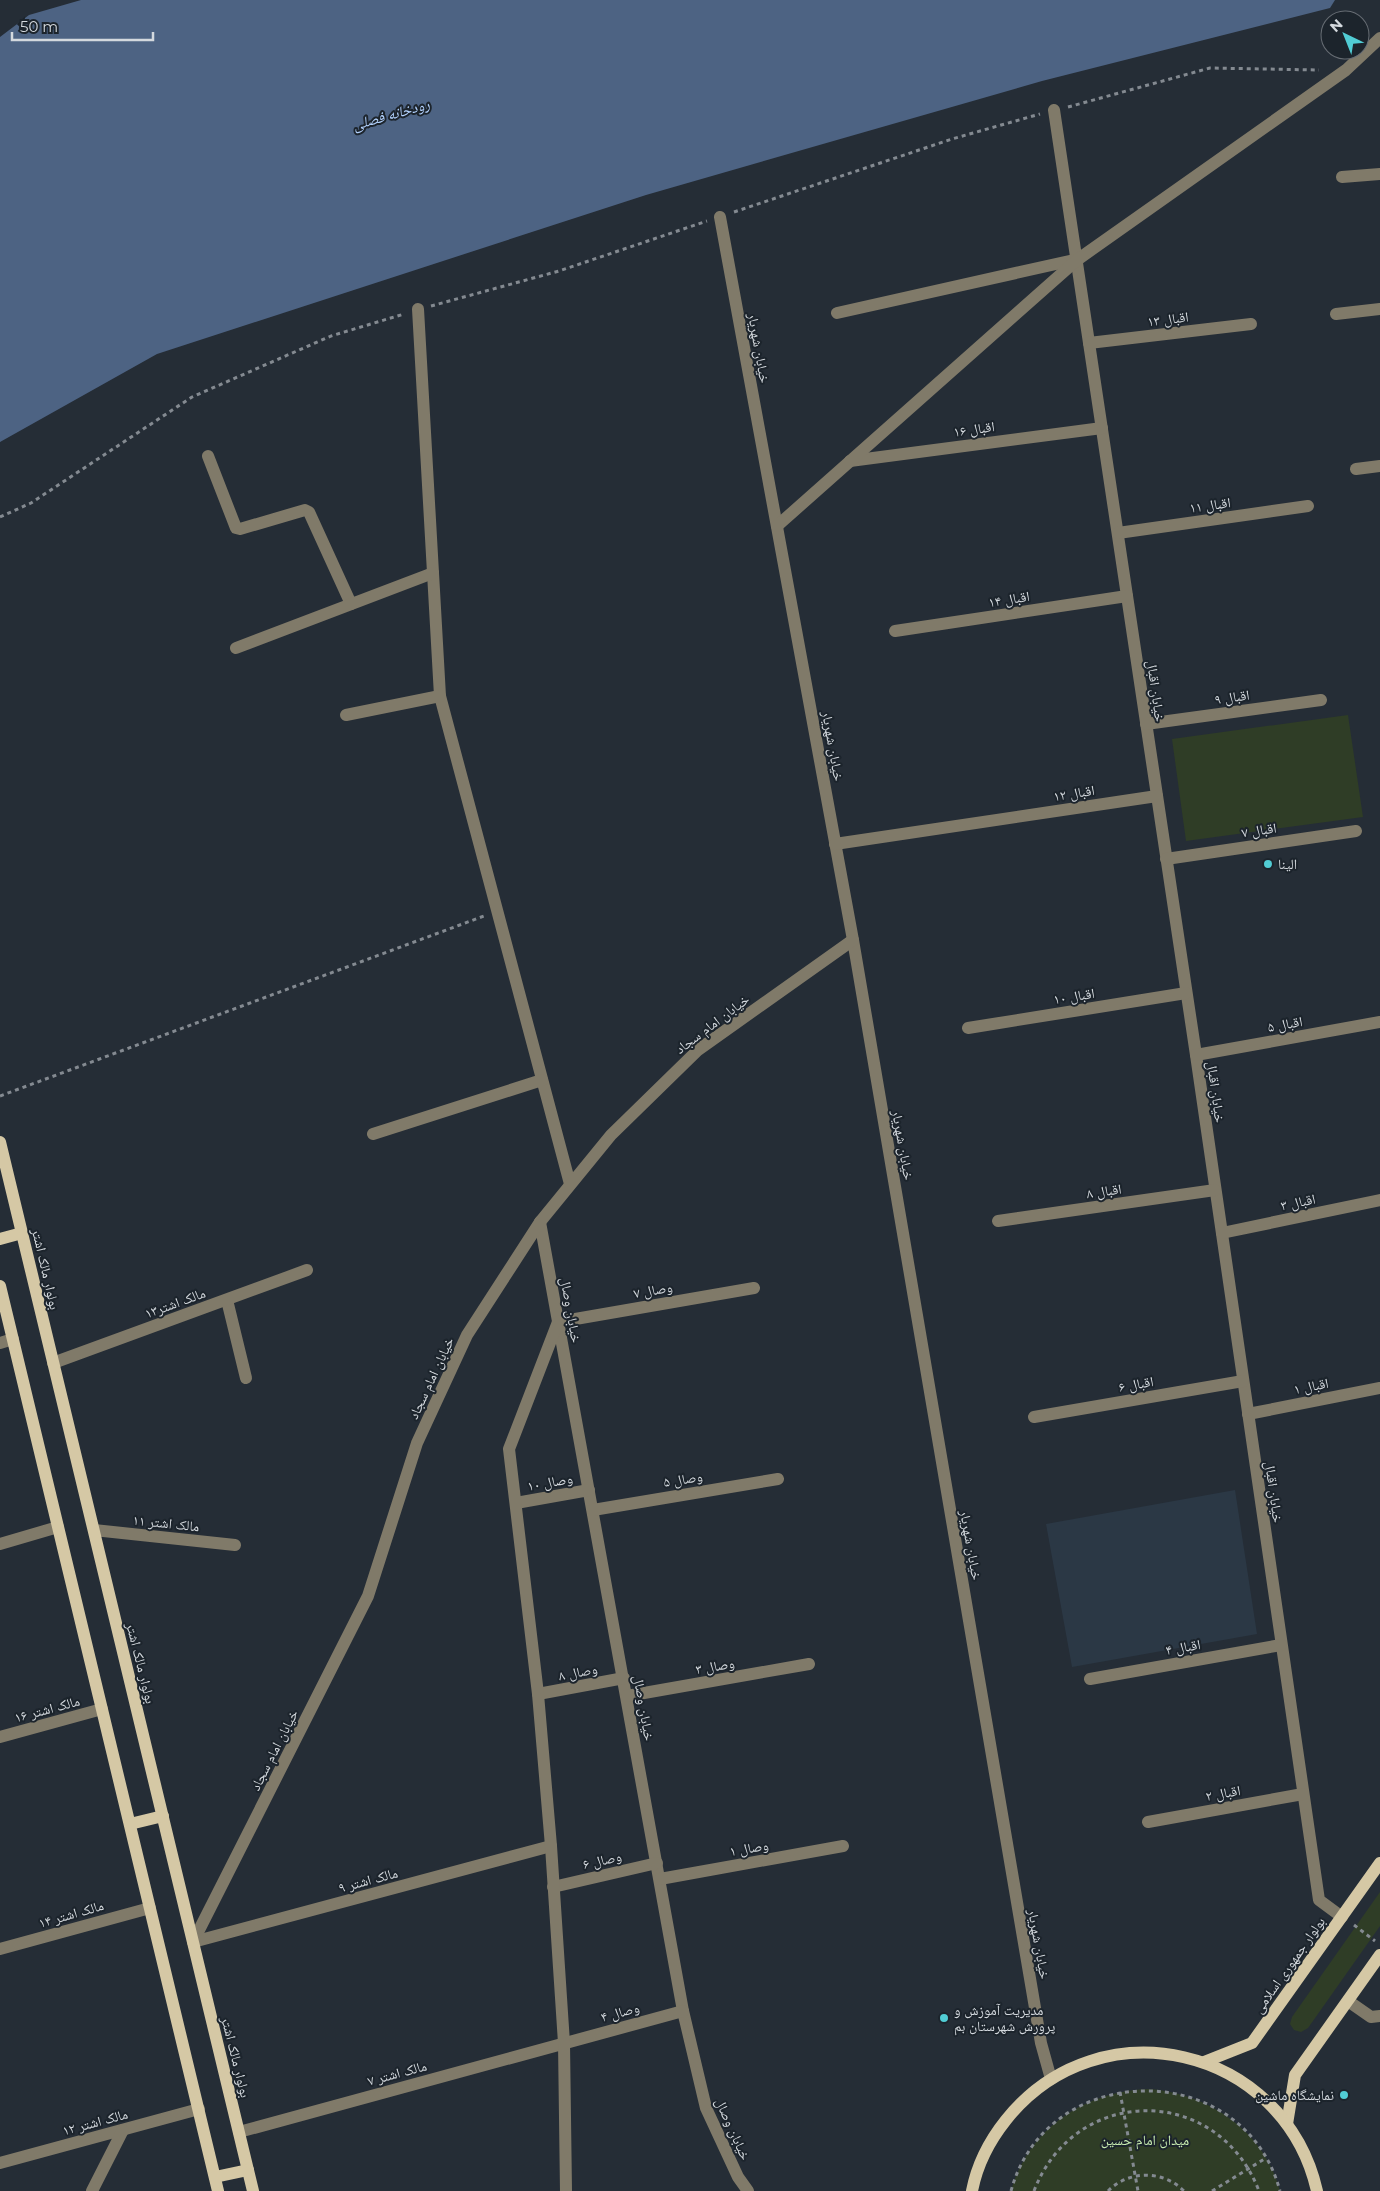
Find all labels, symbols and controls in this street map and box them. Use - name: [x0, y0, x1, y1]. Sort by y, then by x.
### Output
- scale bar: [12, 10, 154, 42]
- north arrow: [1320, 10, 1370, 60]
- text: N: [1326, 15, 1346, 36]
- text: 50 m: [20, 17, 58, 36]
- water label: رودخانه فصلی: [350, 94, 432, 134]
- street label: اقبال ۱۳: [1146, 308, 1190, 330]
- street label: خیابان شهریار: [744, 311, 774, 384]
- street label: اقبال ۱۶: [952, 417, 996, 441]
- street label: اقبال ۱۱: [1188, 493, 1232, 517]
- street label: اقبال ۱۴: [987, 587, 1031, 611]
- street label: خیابان اقبال: [1143, 659, 1169, 723]
- street label: اقبال ۹: [1213, 686, 1251, 708]
- street label: خیابان شهریار: [818, 709, 848, 782]
- street label: اقبال ۱۲: [1052, 781, 1096, 805]
- street label: اقبال ۷: [1240, 819, 1278, 841]
- place label: الینا: [1278, 855, 1297, 873]
- marker: الینا: [1262, 858, 1274, 870]
- street label: اقبال ۱۰: [1052, 984, 1096, 1008]
- street label: خیابان امام سجاد: [671, 990, 753, 1059]
- street label: اقبال ۵: [1266, 1012, 1304, 1036]
- street label: خیابان اقبال: [1203, 1060, 1229, 1124]
- street label: خیابان شهریار: [888, 1108, 918, 1181]
- street label: اقبال ۸: [1085, 1180, 1123, 1202]
- street label: اقبال ۳: [1279, 1190, 1317, 1214]
- street label: بولوار مالک اشتر: [28, 1226, 64, 1312]
- street label: خیابان وصال: [556, 1276, 586, 1344]
- street label: وصال ۷: [632, 1278, 674, 1302]
- street label: مالک اشتر۱۳: [142, 1284, 208, 1322]
- street label: خیابان امام سجاد: [404, 1334, 459, 1422]
- street label: اقبال ۶: [1117, 1372, 1155, 1396]
- street label: اقبال ۱: [1292, 1374, 1330, 1398]
- street label: خیابان اقبال: [1261, 1460, 1287, 1524]
- street label: وصال ۵: [662, 1467, 704, 1491]
- street label: وصال ۱۰: [526, 1469, 574, 1495]
- street label: خیابان شهریار: [956, 1508, 986, 1581]
- street label: مالک اشتر ۱۱: [132, 1511, 200, 1535]
- street label: بولوار مالک اشتر: [122, 1620, 160, 1706]
- street label: اقبال ۴: [1164, 1635, 1202, 1659]
- street label: وصال ۳: [694, 1654, 736, 1678]
- street label: وصال ۸: [557, 1659, 599, 1685]
- street label: خیابان وصال: [629, 1674, 659, 1742]
- street label: مالک اشتر ۱۶: [12, 1692, 82, 1726]
- street label: خیابان امام سجاد: [246, 1706, 303, 1794]
- street label: اقبال ۲: [1204, 1781, 1242, 1805]
- street label: وصال ۱: [728, 1836, 770, 1860]
- street label: وصال ۶: [581, 1847, 623, 1873]
- street label: مالک اشتر ۹: [336, 1863, 400, 1897]
- street label: مالک اشتر ۱۴: [36, 1896, 106, 1932]
- street label: خیابان شهریار: [1024, 1907, 1054, 1980]
- street label: بولوار جمهوری اسلامی: [1249, 1913, 1329, 2017]
- street label: وصال ۴: [599, 1998, 641, 2026]
- place label: مدیریت آموزش و پرورش شهرستان بم: [954, 2001, 1056, 2036]
- marker: مدیریت آموزش و پرورش شهرستان بم: [938, 2012, 950, 2024]
- street label: بولوار مالک اشتر: [217, 2014, 255, 2100]
- street label: مالک اشتر ۷: [365, 2056, 429, 2090]
- place label: نمایشگاه ماشین: [1255, 2086, 1334, 2104]
- marker: نمایشگاه ماشین: [1338, 2089, 1350, 2101]
- street label: خیابان وصال: [711, 2095, 755, 2163]
- street label: مالک اشتر ۱۲: [60, 2105, 130, 2139]
- park label: میدان امام حسین: [1101, 2131, 1189, 2150]

